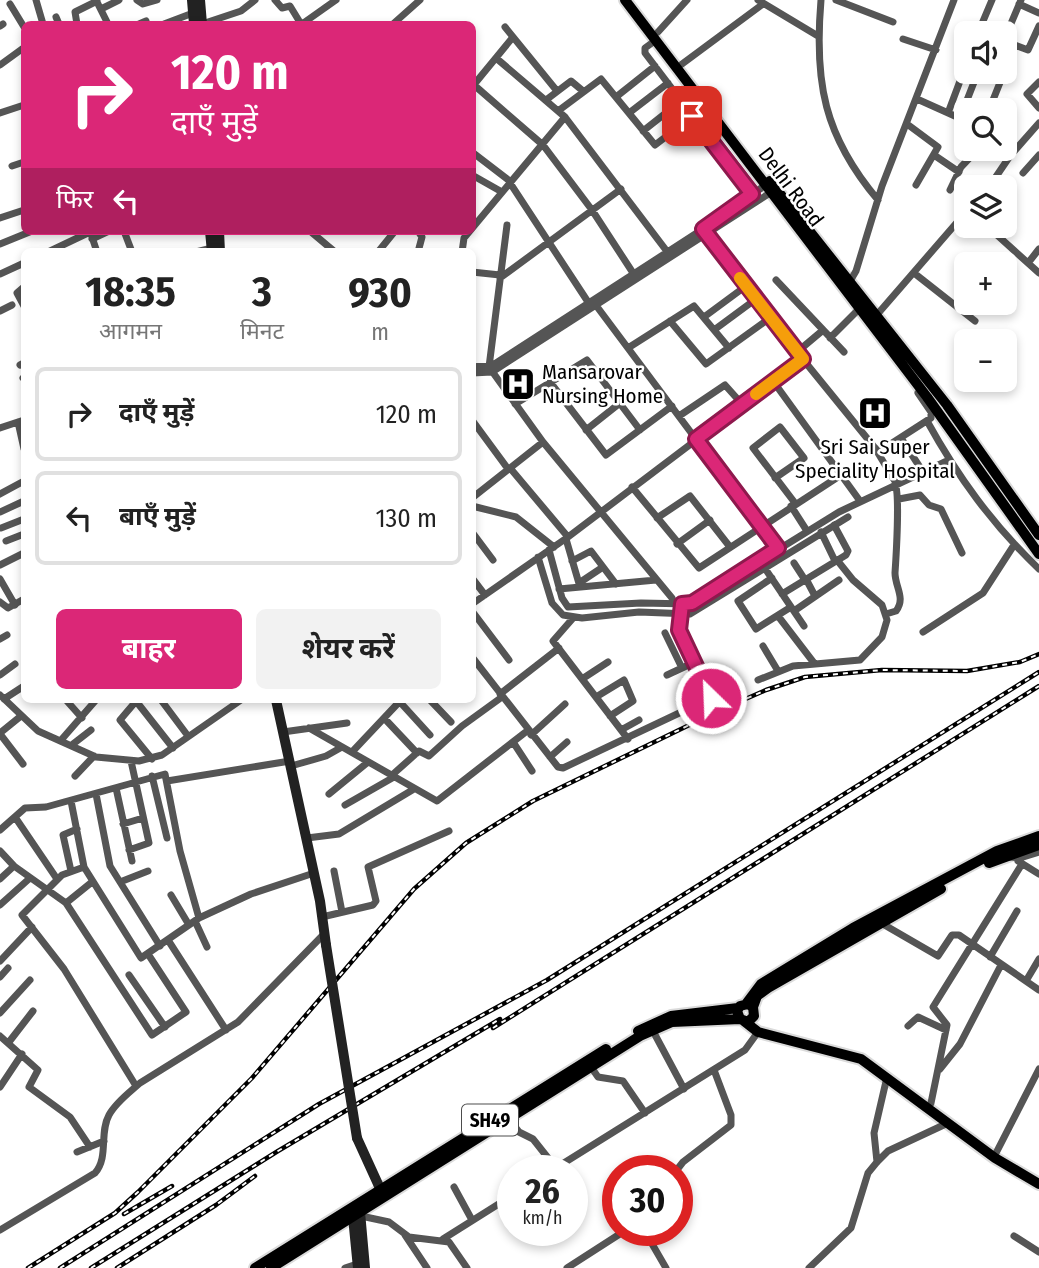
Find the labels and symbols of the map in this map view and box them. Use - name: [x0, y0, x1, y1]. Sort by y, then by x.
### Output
- pin: [662, 86, 722, 146]
- street label: Delhi Road: [753, 142, 829, 232]
- place label: Mansarovar Nursing Home: [542, 359, 663, 409]
- hospital icon: Mansarovar Nursing Home: [499, 365, 537, 403]
- hospital icon: Sri Sai Super Speciality Hospital: [856, 394, 894, 432]
- place label: Sri Sai Super Speciality Hospital: [795, 434, 955, 484]
- position arrow: [674, 661, 748, 735]
- road number: SH49: [462, 1104, 518, 1136]
- speed limit sign: 30: [602, 1155, 693, 1246]

